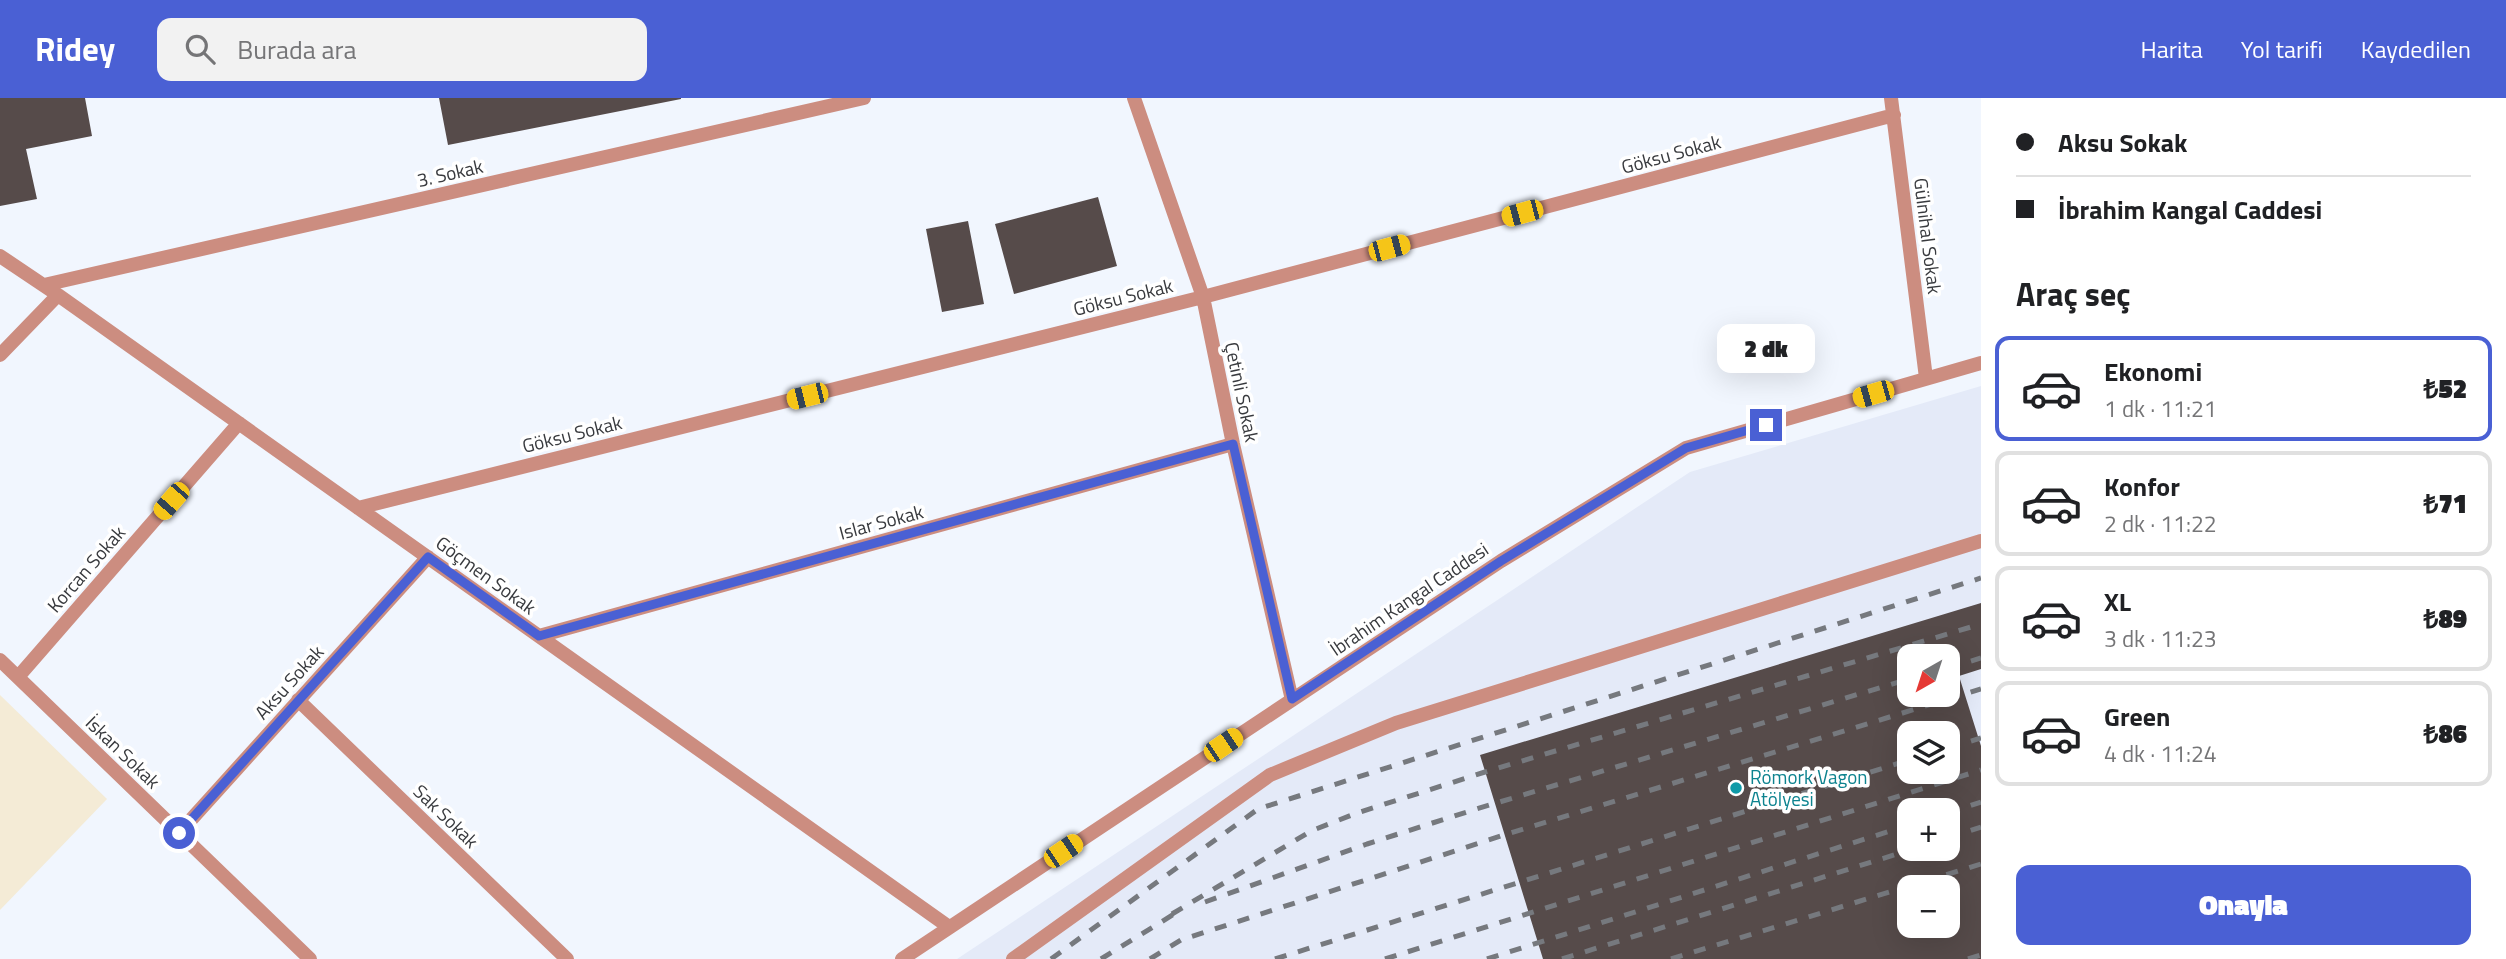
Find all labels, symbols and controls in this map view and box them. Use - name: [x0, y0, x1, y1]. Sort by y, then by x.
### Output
- search box: [157, 18, 647, 81]
- text: Ridey: [35, 24, 115, 74]
- icon: search: [181, 30, 219, 68]
- text: Burada ara: [237, 30, 357, 69]
- text: Harita: [2141, 31, 2203, 67]
- text: Yol tarifi: [2241, 31, 2323, 67]
- text: Kaydedilen: [2361, 31, 2471, 67]
- text: Aksu Sokak: [2058, 123, 2187, 162]
- street label: Göksu Sokak: [1618, 126, 1724, 181]
- street label: 3. Sokak: [414, 151, 486, 194]
- street label: Gülnihal Sokak: [1907, 176, 1950, 296]
- text: İbrahim Kangal Caddesi: [2058, 190, 2322, 229]
- car: [1499, 197, 1546, 229]
- car: [1366, 232, 1413, 264]
- street label: Göksu Sokak: [1070, 270, 1176, 323]
- text: Araç seç: [2016, 270, 2131, 318]
- callout: 2 dk: [1717, 324, 1815, 372]
- text: 2 dk: [1744, 331, 1788, 366]
- street label: Çetinli Sokak: [1218, 339, 1267, 445]
- text: Ekonomi: [2104, 352, 2202, 391]
- icon: car: [2020, 357, 2083, 420]
- text: ₺52: [2424, 369, 2467, 408]
- car: [1850, 378, 1897, 410]
- car: [785, 381, 830, 411]
- text: 1 dk · 11:21: [2104, 391, 2217, 426]
- street label: Göksu Sokak: [519, 407, 625, 460]
- route end: [1750, 409, 1782, 441]
- text: Konfor: [2104, 467, 2180, 506]
- icon: car: [2020, 472, 2083, 535]
- car: [150, 478, 193, 524]
- text: ₺71: [2424, 484, 2467, 523]
- street label: Islar Sokak: [835, 496, 926, 547]
- text: 2 dk · 11:22: [2104, 506, 2217, 541]
- street label: Korcan Sokak: [40, 519, 132, 619]
- street label: Göçmen Sokak: [430, 528, 543, 621]
- street label: İbrahim Kangal Caddesi: [1323, 535, 1494, 663]
- text: XL: [2104, 582, 2131, 621]
- icon: car: [2020, 587, 2083, 650]
- text: ₺89: [2424, 599, 2467, 638]
- text: 3 dk · 11:23: [2104, 621, 2217, 656]
- street label: Aksu Sokak: [247, 638, 330, 725]
- north arrow: [1897, 644, 1960, 707]
- map controls: [1897, 644, 1960, 938]
- text: Green: [2104, 697, 2170, 736]
- icon: car: [2020, 702, 2083, 765]
- street label: İskan Sokak: [79, 708, 167, 795]
- text: ₺86: [2424, 714, 2467, 753]
- button: layers: [1897, 721, 1960, 784]
- car: [1200, 725, 1247, 765]
- text: 4 dk · 11:24: [2104, 736, 2217, 771]
- place label: Römork Vagon Atölyesi: [1750, 762, 1867, 813]
- street label: Sak Sokak: [407, 777, 486, 854]
- marker: Römork Vagon Atölyesi: [1728, 780, 1744, 796]
- button: +: [1897, 798, 1960, 861]
- route start: [163, 817, 195, 849]
- car: [1040, 831, 1087, 871]
- button: Onayla: [2016, 865, 2471, 945]
- button: −: [1897, 875, 1960, 938]

